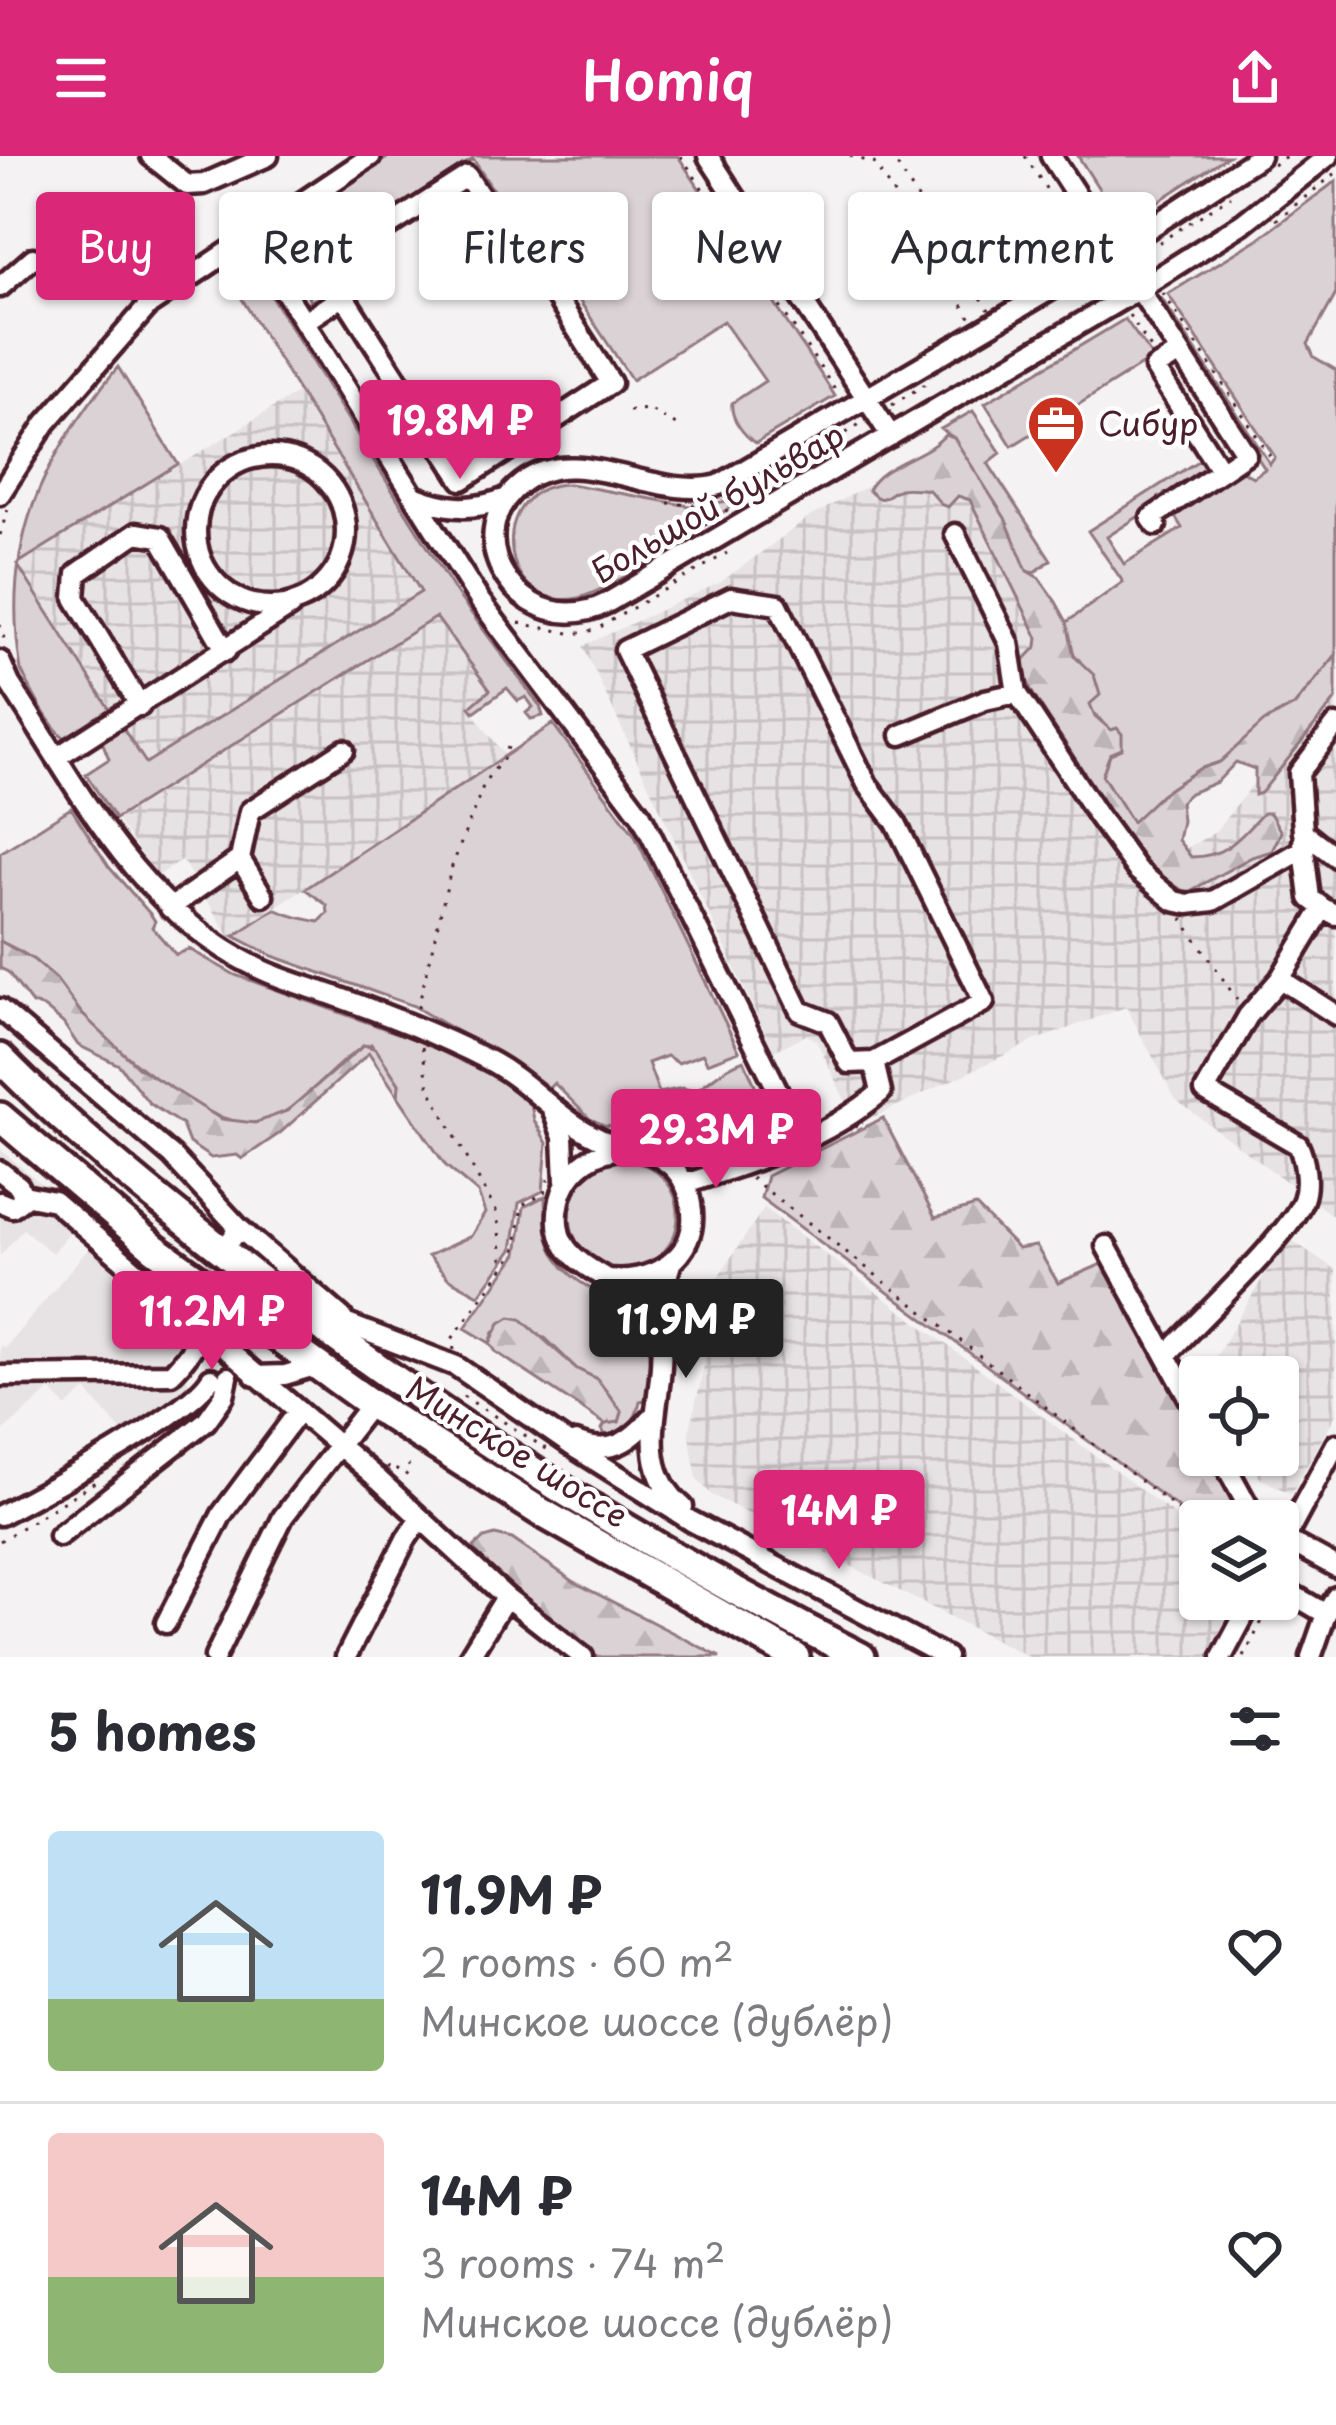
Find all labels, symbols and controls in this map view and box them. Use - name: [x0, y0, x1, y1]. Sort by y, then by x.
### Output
- text: Homiq: [582, 38, 754, 119]
- icon: menu: [48, 45, 114, 111]
- icon: share: [1222, 45, 1288, 111]
- chip: Buy: [36, 192, 195, 300]
- chip: Rent: [219, 192, 395, 300]
- chip: Filters: [419, 192, 628, 300]
- chip: New: [652, 192, 824, 300]
- chip: Apartment: [848, 192, 1156, 300]
- pin: 19.8M ₽: [349, 380, 571, 482]
- text: 19.8M ₽: [387, 389, 533, 448]
- office icon: Сибур: [1025, 393, 1087, 475]
- place label: Сибур: [1098, 397, 1199, 447]
- street label: Большой бульвар: [581, 408, 853, 594]
- pin: 29.3M ₽: [605, 1089, 827, 1191]
- text: 29.3M ₽: [638, 1098, 794, 1157]
- pin: 11.2M ₽: [101, 1271, 323, 1373]
- pin: 11.9M ₽: [575, 1279, 797, 1381]
- text: 11.2M ₽: [139, 1280, 285, 1339]
- text: 11.9M ₽: [616, 1288, 756, 1347]
- map controls: [1179, 1356, 1299, 1620]
- button: locate: [1179, 1356, 1299, 1476]
- street label: Минское шоссе: [397, 1362, 639, 1539]
- pin: 14M ₽: [755, 1470, 923, 1572]
- text: 14M ₽: [781, 1479, 897, 1538]
- button: layers: [1179, 1500, 1299, 1620]
- text: 5 homes: [48, 1691, 257, 1768]
- icon: filters: [1222, 1696, 1288, 1762]
- text: 11.9M ₽: [420, 1854, 602, 1931]
- icon: home: [144, 1879, 288, 2023]
- icon: heart: [1222, 1918, 1288, 1984]
- text: 2 rooms · 60 m²: [420, 1931, 734, 1990]
- text: Минское шоссе (дублёр): [420, 1990, 893, 2049]
- text: 14M ₽: [420, 2155, 573, 2232]
- icon: home: [144, 2181, 288, 2325]
- icon: heart: [1222, 2220, 1288, 2286]
- text: 3 rooms · 74 m²: [420, 2232, 725, 2291]
- text: Минское шоссе (дублёр): [420, 2291, 893, 2350]

